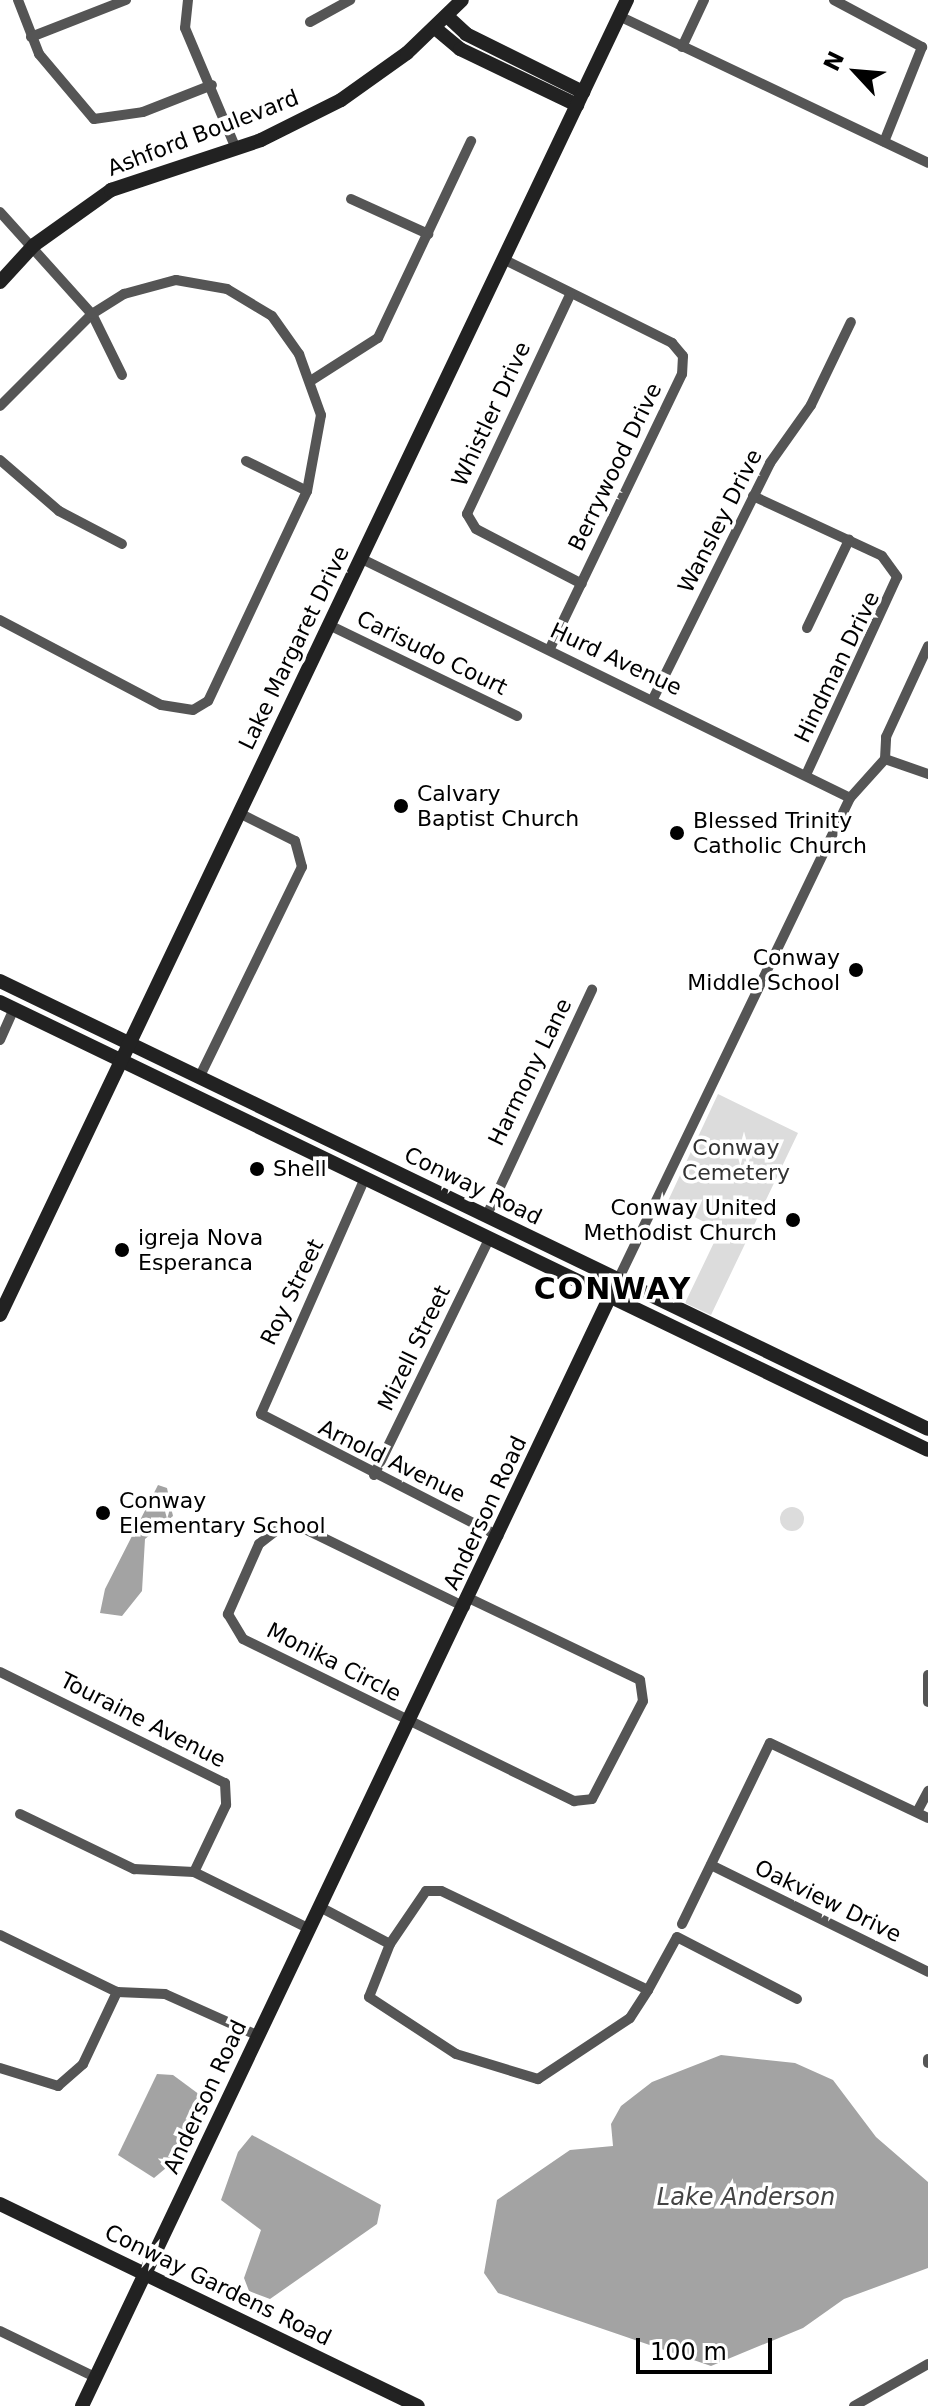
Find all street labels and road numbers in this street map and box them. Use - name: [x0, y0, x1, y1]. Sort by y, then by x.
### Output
- street label: Ashford Boulevard: [104, 84, 302, 182]
- street label: Whistler Drive: [446, 338, 536, 490]
- street label: Berrywood Drive: [563, 379, 667, 555]
- street label: Wansley Drive: [672, 445, 768, 597]
- street label: Lake Margaret Drive: [233, 542, 355, 754]
- street label: Hindman Drive: [789, 587, 885, 747]
- street label: Carisudo Court: [352, 605, 512, 701]
- street label: Hurd Avenue: [546, 617, 686, 701]
- street label: Harmony Lane: [483, 994, 577, 1150]
- street label: Conway Road: [400, 1141, 546, 1231]
- street label: Roy Street: [255, 1235, 329, 1349]
- street label: Mizell Street: [372, 1281, 456, 1415]
- street label: Arnold Avenue: [314, 1414, 470, 1508]
- street label: Anderson Road: [438, 1432, 532, 1594]
- street label: Monika Circle: [262, 1617, 406, 1707]
- street label: Touraine Avenue: [56, 1667, 230, 1773]
- street label: Oakview Drive: [750, 1854, 906, 1948]
- street label: Anderson Road: [158, 2016, 252, 2178]
- street label: Conway Gardens Road: [101, 2219, 335, 2351]

